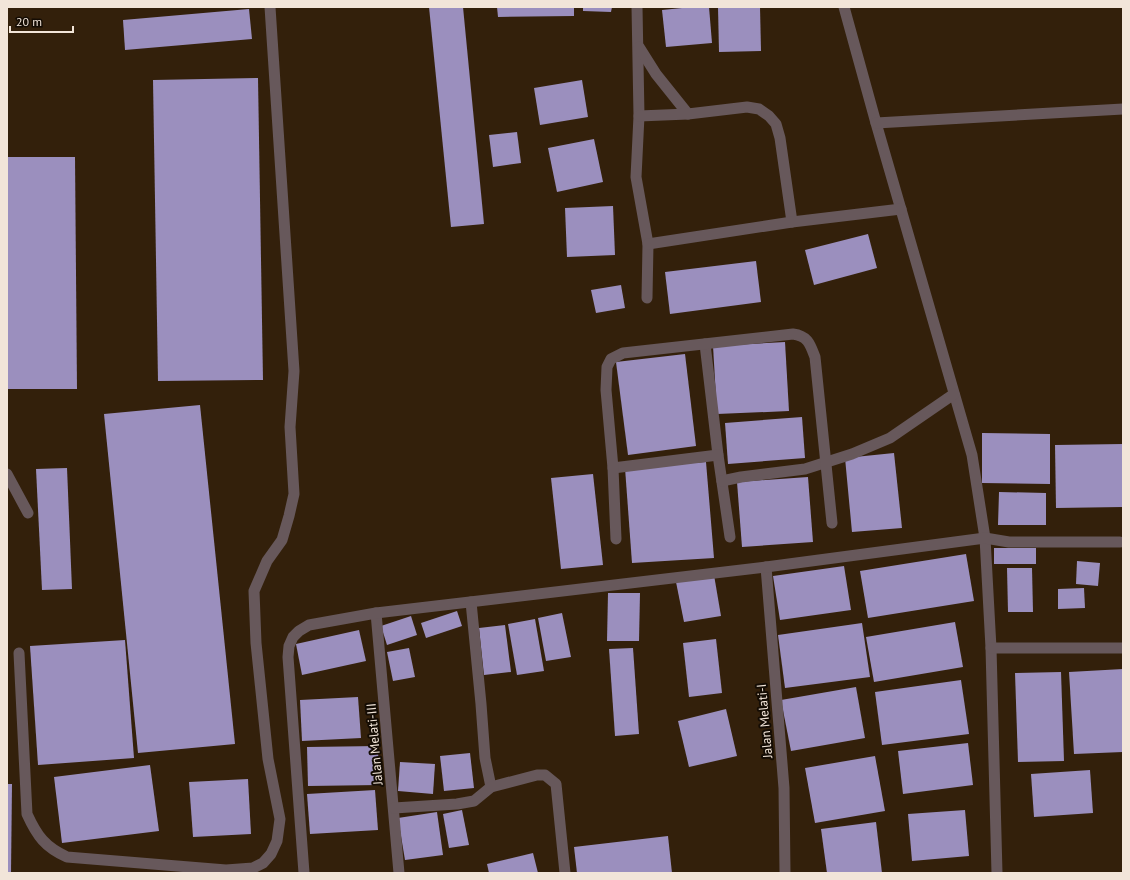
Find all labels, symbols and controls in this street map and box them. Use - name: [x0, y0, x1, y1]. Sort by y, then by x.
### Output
- scale bar: [10, 8, 73, 34]
- text: 20 m: [16, 14, 42, 29]
- street label: Jalan Melati-I: [753, 683, 776, 760]
- street label: Jalan Melati-III: [362, 702, 387, 787]

